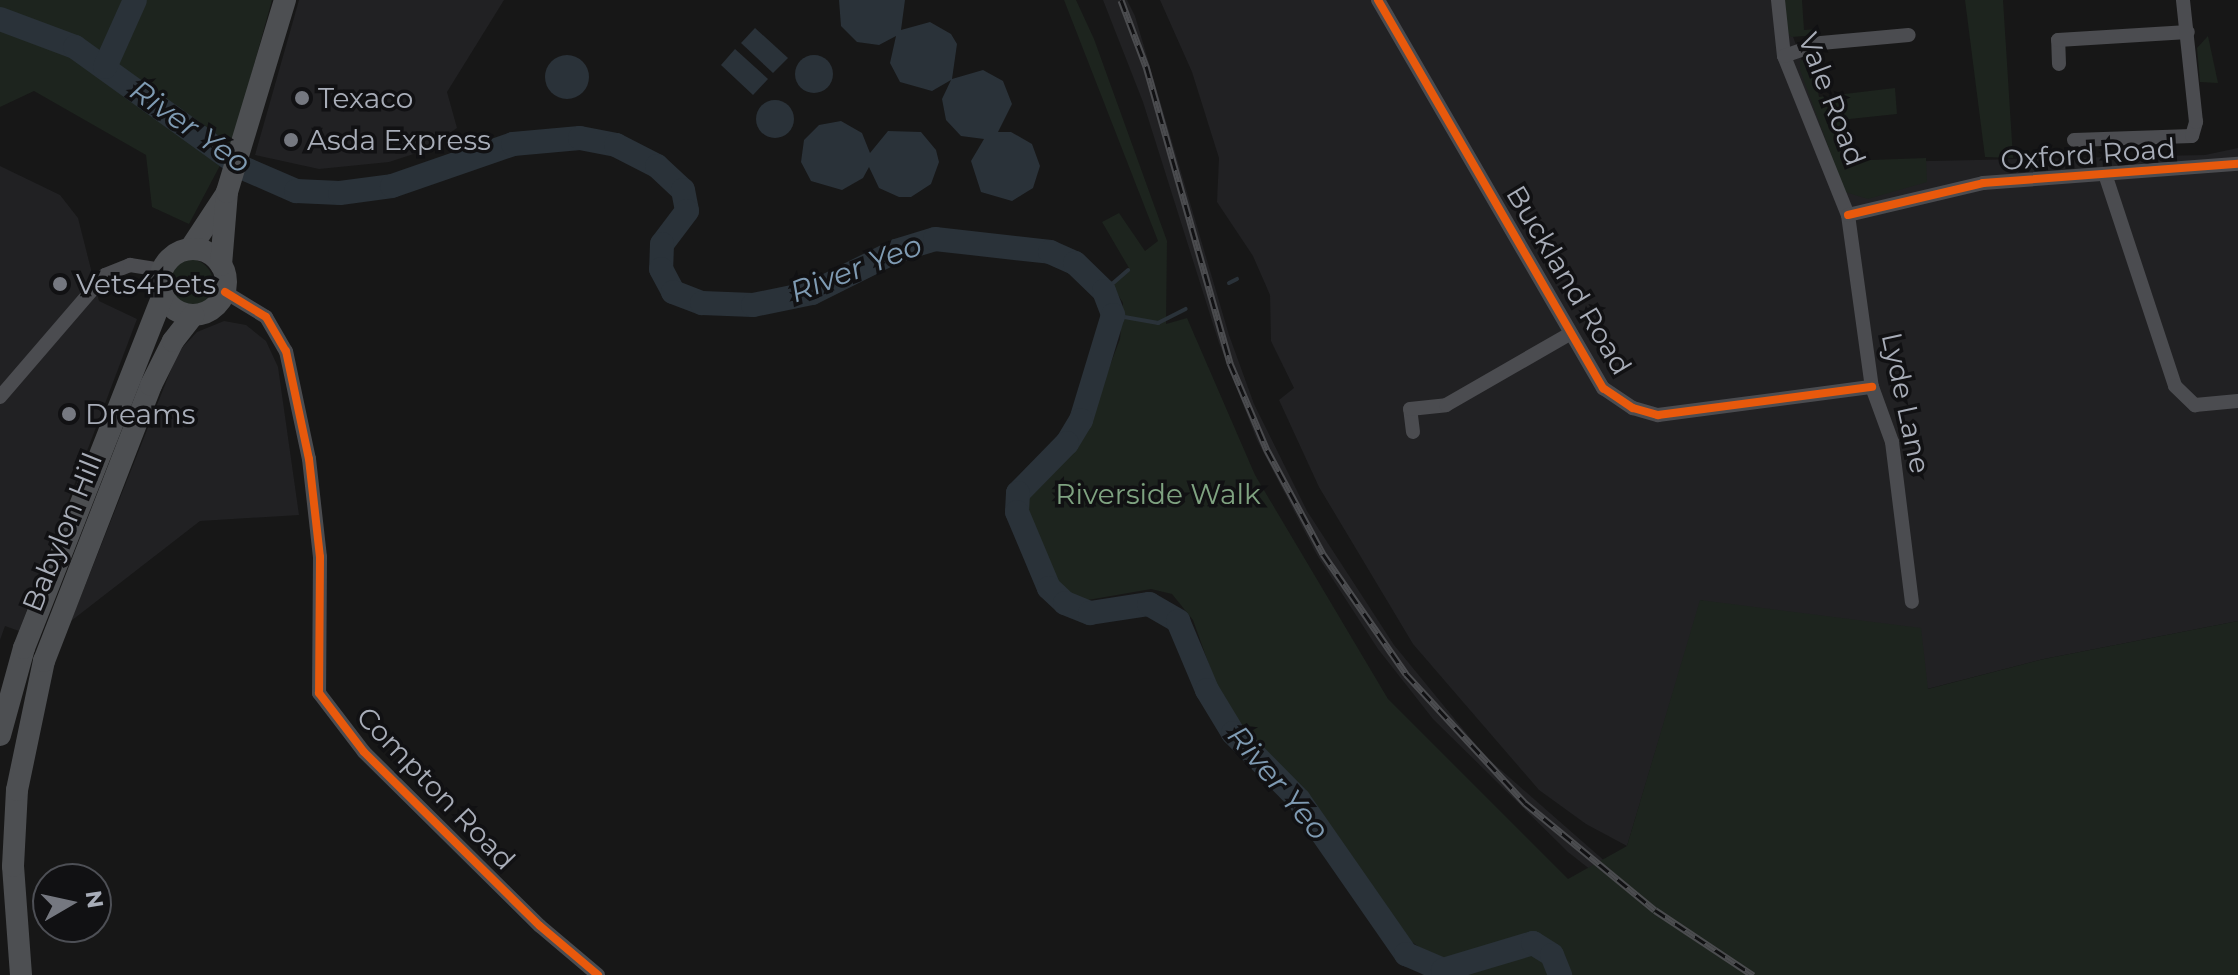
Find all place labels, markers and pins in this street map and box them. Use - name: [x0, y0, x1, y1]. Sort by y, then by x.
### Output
- place label: Texaco: [318, 81, 413, 115]
- marker: Texaco: [293, 89, 311, 107]
- place label: Asda Express: [307, 123, 491, 157]
- marker: Asda Express: [282, 131, 300, 149]
- place label: Vets4Pets: [76, 267, 216, 301]
- marker: Vets4Pets: [51, 275, 69, 293]
- place label: Dreams: [85, 397, 195, 431]
- marker: Dreams: [60, 405, 78, 423]

